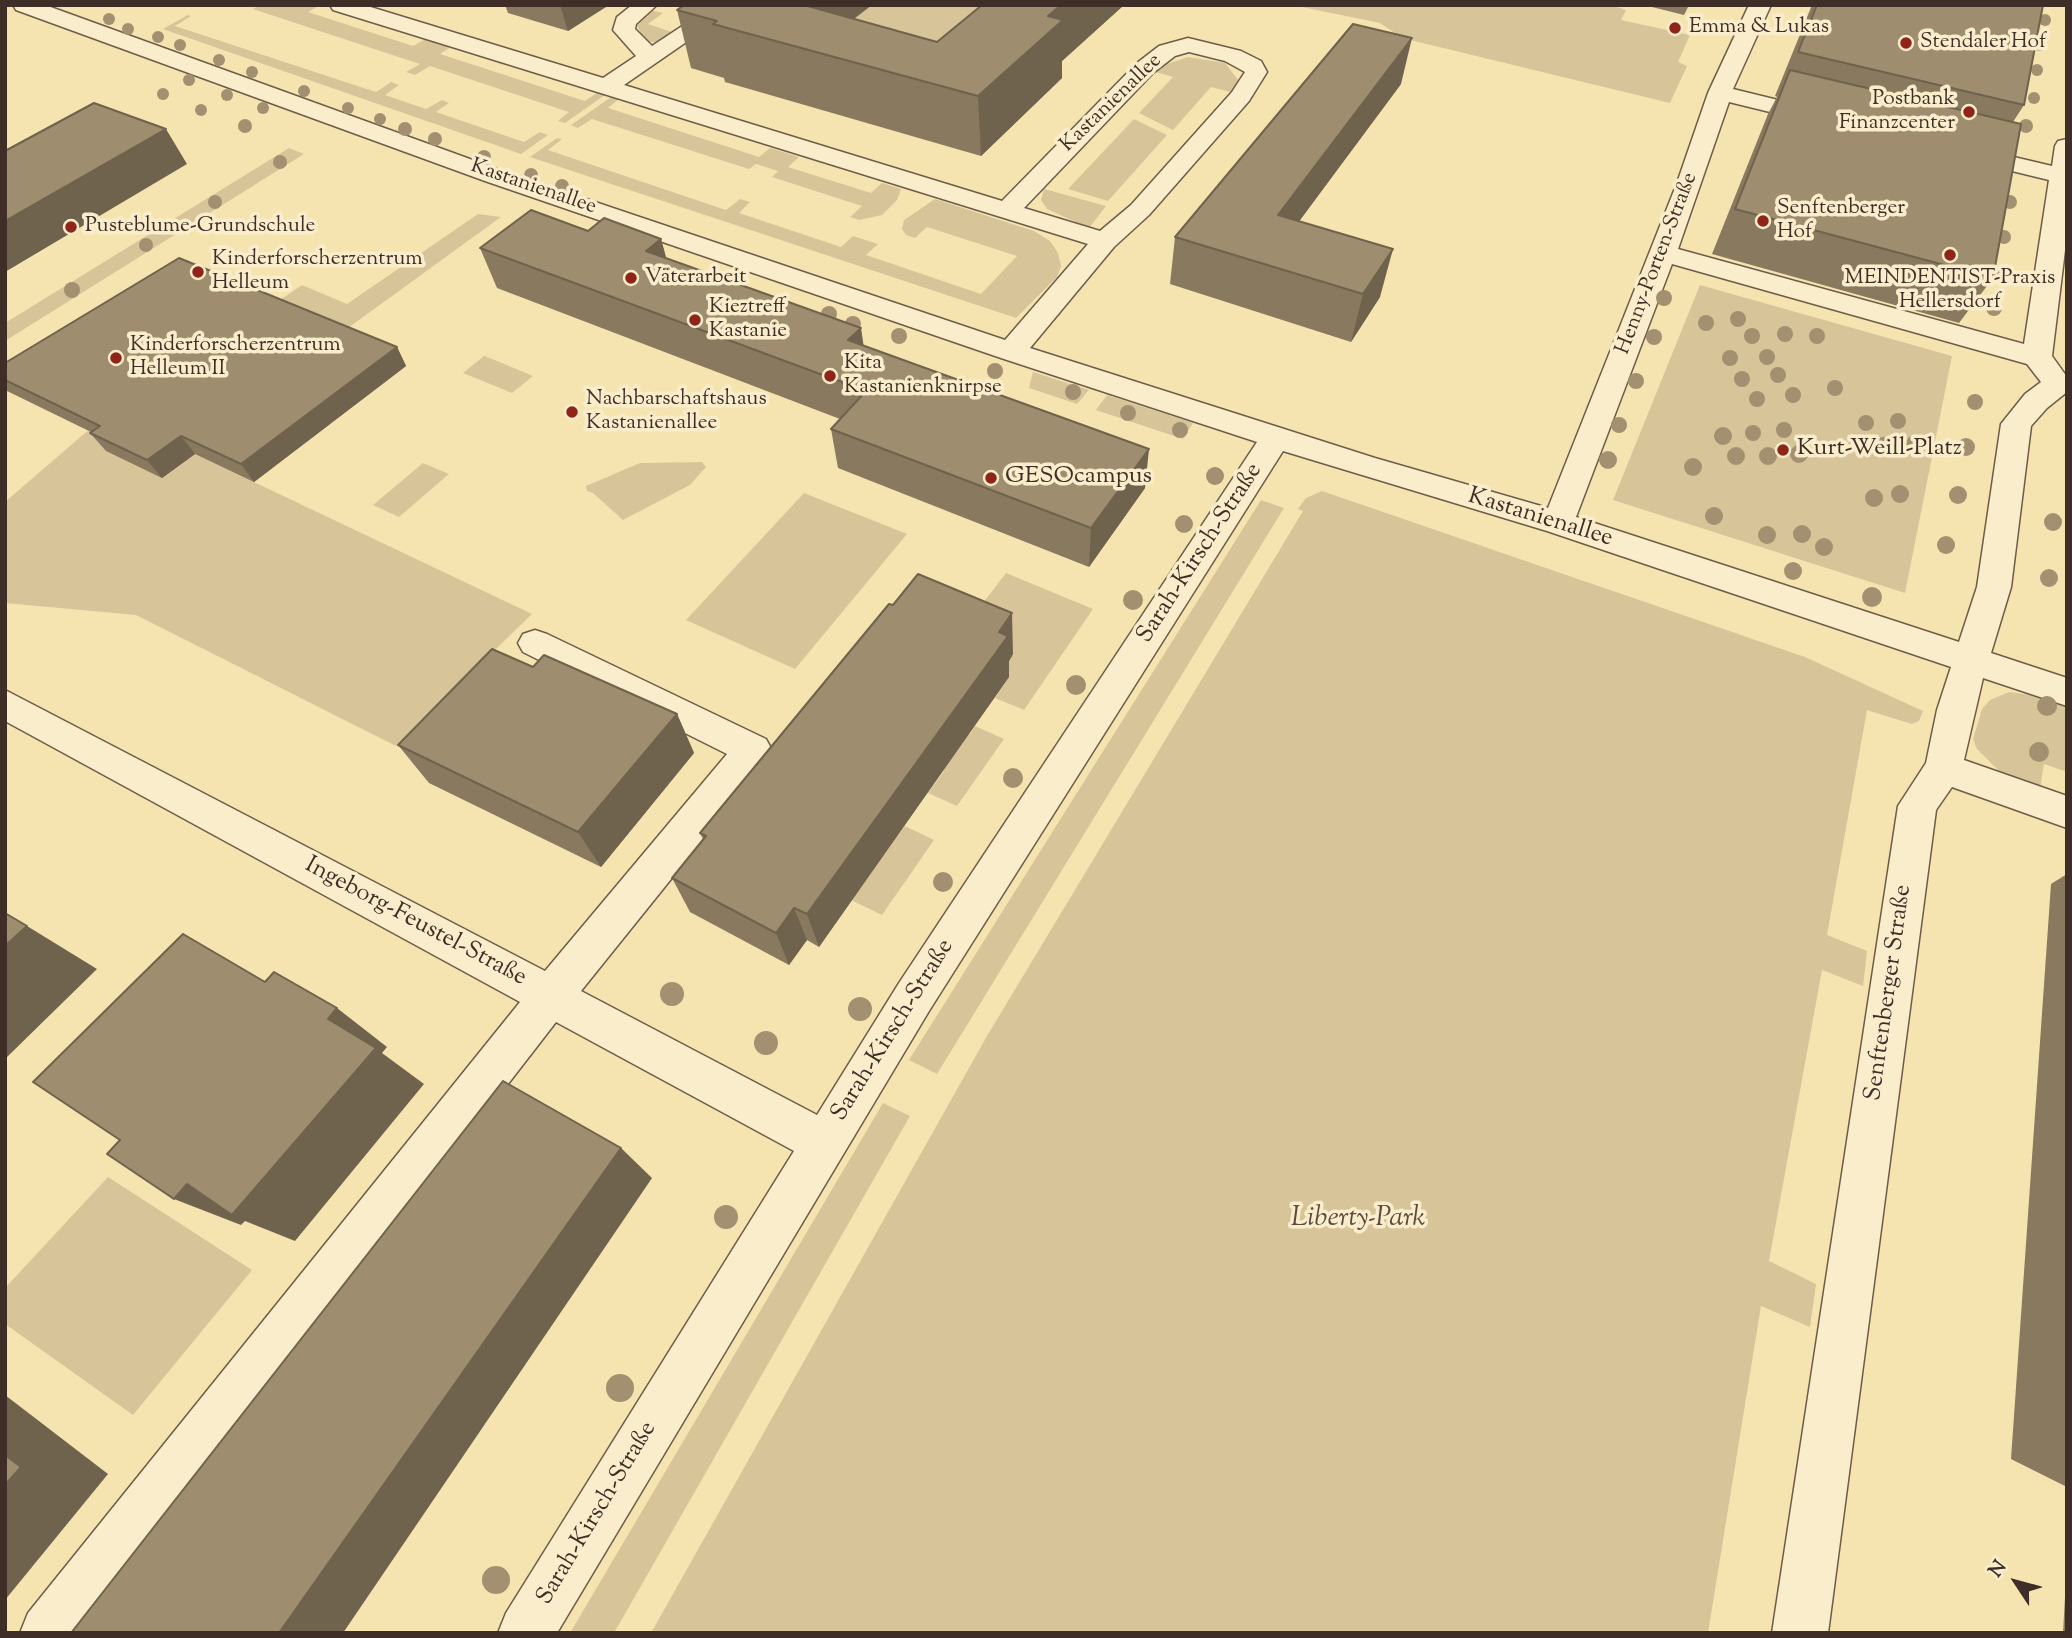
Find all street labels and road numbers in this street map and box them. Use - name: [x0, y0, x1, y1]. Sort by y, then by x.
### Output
- street label: Kastanienallee: [1056, 49, 1168, 159]
- street label: Kastanienallee: [467, 155, 599, 221]
- street label: Henny-Porten-Straße: [1612, 170, 1704, 358]
- street label: Sarah-Kirsch-Straße: [1132, 459, 1270, 649]
- street label: Kastanienallee: [1464, 483, 1616, 555]
- street label: Ingeborg-Feustel-Straße: [299, 852, 531, 994]
- street label: Senftenberger Straße: [1861, 883, 1919, 1103]
- street label: Sarah-Kirsch-Straße: [826, 935, 962, 1127]
- street label: Sarah-Kirsch-Straße: [532, 1417, 664, 1611]

